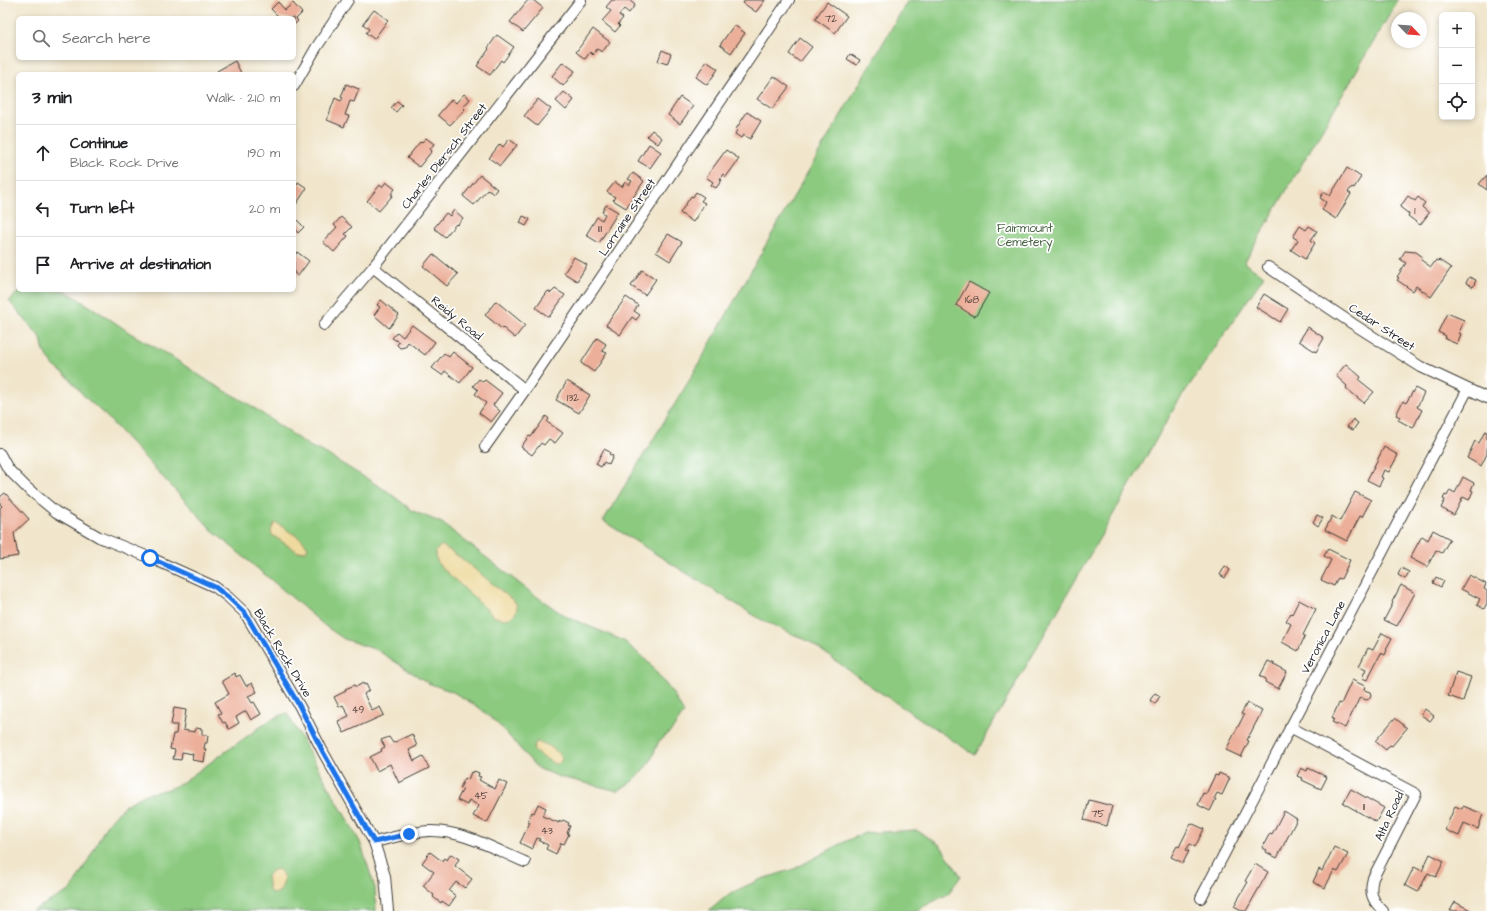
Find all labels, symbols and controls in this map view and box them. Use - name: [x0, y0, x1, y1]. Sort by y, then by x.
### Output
- house number: 72: [825, 12, 837, 26]
- north arrow: [1391, 12, 1427, 48]
- map controls: [1439, 12, 1475, 120]
- button: +: [1439, 12, 1475, 48]
- search box: [16, 16, 296, 60]
- icon: search: [30, 27, 52, 49]
- text: Search here: [62, 28, 151, 49]
- button: −: [1439, 48, 1475, 84]
- button: locate: [1439, 84, 1475, 120]
- text: 3 min: [32, 86, 72, 110]
- text: Walk · 210 m: [206, 89, 280, 107]
- street label: Charles Diersch Street: [398, 100, 491, 213]
- text: Continue: [70, 133, 128, 154]
- icon: ahead: [32, 142, 54, 164]
- text: 190 m: [247, 144, 280, 162]
- text: Black Rock Drive: [70, 154, 179, 172]
- street label: Lorraine Street: [595, 175, 660, 260]
- icon: left: [32, 198, 54, 220]
- text: Turn left: [70, 198, 134, 219]
- text: 20 m: [249, 200, 280, 218]
- house number: 1: [1414, 204, 1416, 218]
- park label: Fairmount Cemetery: [997, 220, 1053, 252]
- house number: 111: [598, 222, 603, 236]
- icon: arrive: [32, 254, 54, 276]
- text: Arrive at destination: [70, 254, 211, 275]
- street label: Reidy Road: [427, 292, 486, 345]
- house number: 168: [965, 293, 980, 307]
- street label: Cedar Street: [1345, 300, 1418, 355]
- house number: 132: [567, 391, 579, 405]
- route start: [141, 549, 159, 567]
- street label: Veronica Lane: [1297, 597, 1350, 677]
- street label: Black Rock Drive: [249, 606, 316, 701]
- house number: 49: [352, 703, 365, 717]
- house number: 45: [474, 789, 488, 803]
- street label: Alta Road: [1371, 789, 1408, 844]
- house number: 11: [1363, 800, 1366, 814]
- house number: 75: [1091, 807, 1105, 821]
- house number: 43: [541, 824, 553, 838]
- route end: [400, 825, 418, 843]

